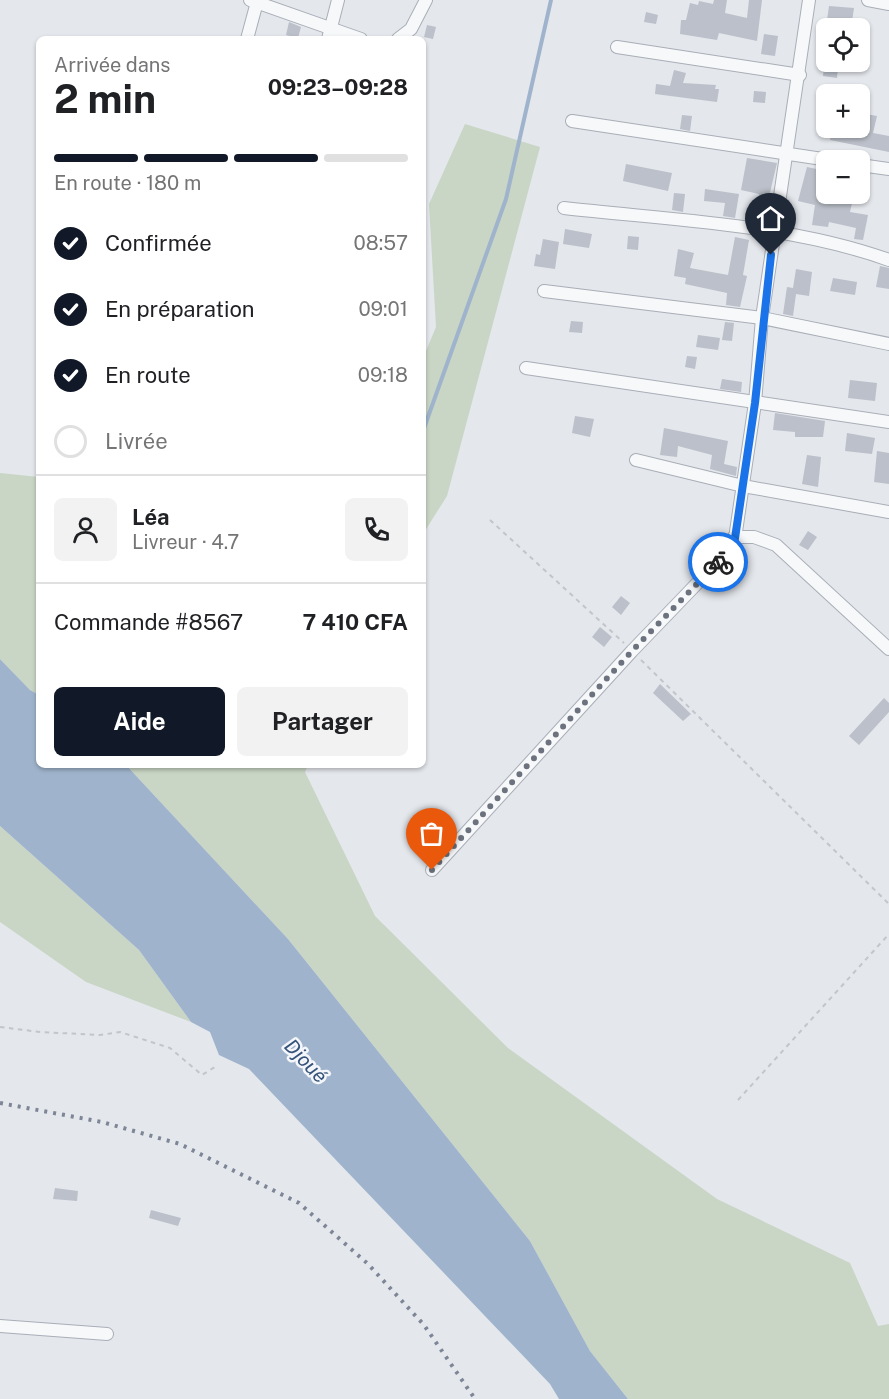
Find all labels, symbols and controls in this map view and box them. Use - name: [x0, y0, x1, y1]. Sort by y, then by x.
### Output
- map controls: [816, 18, 870, 204]
- button: locate: [816, 18, 870, 72]
- text: Arrivée dans: [54, 53, 170, 77]
- text: 09:23–09:28: [268, 74, 408, 100]
- text: 2 min: [54, 76, 156, 122]
- button: +: [816, 84, 870, 138]
- button: −: [816, 150, 870, 204]
- text: En route · 180 m: [54, 171, 201, 195]
- pin: [745, 193, 796, 255]
- icon: home: [754, 202, 787, 235]
- icon: check: [54, 227, 87, 260]
- text: Confirmée: [105, 230, 212, 256]
- text: 08:57: [354, 231, 408, 255]
- icon: check: [54, 293, 87, 326]
- text: En préparation: [105, 296, 255, 322]
- text: 09:01: [359, 297, 408, 321]
- icon: check: [54, 359, 87, 392]
- text: En route: [105, 362, 191, 388]
- text: 09:18: [358, 363, 408, 387]
- text: Livrée: [105, 428, 168, 454]
- button: person: [54, 498, 117, 561]
- button: phone: [345, 498, 408, 561]
- text: Léa: [132, 504, 170, 530]
- text: Livreur · 4.7: [132, 530, 239, 554]
- courier: [688, 532, 748, 592]
- icon: bike: [702, 546, 735, 579]
- text: Commande #8567: [54, 609, 243, 635]
- text: 7 410 CFA: [302, 609, 408, 635]
- button: Aide: [54, 687, 225, 756]
- button: Partager: [237, 687, 408, 756]
- pin: [406, 808, 457, 870]
- icon: bag: [415, 817, 448, 850]
- water label: Djoué: [279, 1034, 333, 1088]

